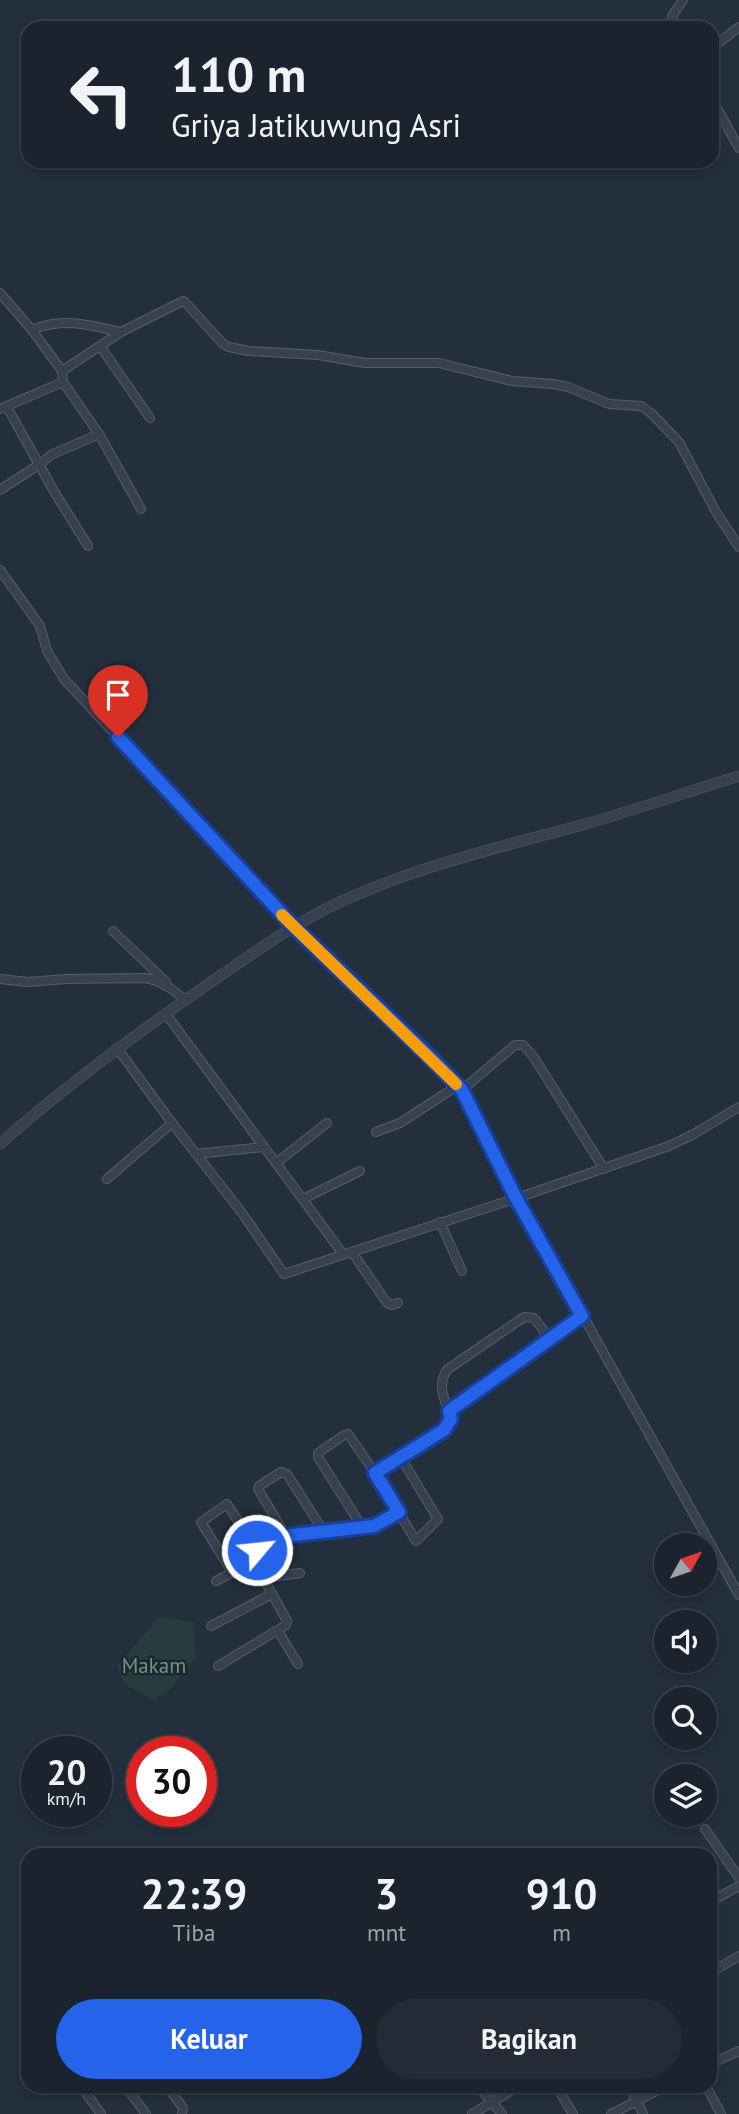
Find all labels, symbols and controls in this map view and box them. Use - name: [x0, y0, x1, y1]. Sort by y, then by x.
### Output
- text: 110 m: [171, 42, 306, 106]
- icon: left: [56, 49, 147, 140]
- text: Griya Jatikuwung Asri: [171, 104, 461, 146]
- pin: [88, 665, 148, 737]
- icon: arrive: [99, 676, 137, 714]
- position arrow: [220, 1513, 294, 1587]
- north arrow: [654, 1533, 718, 1596]
- map controls: [654, 1533, 717, 1827]
- button: sound: [654, 1610, 717, 1673]
- park label: Makam: [122, 1652, 186, 1679]
- button: search: [654, 1687, 717, 1750]
- speed limit sign: 30: [126, 1736, 217, 1827]
- text: 20: [47, 1749, 86, 1795]
- button: layers: [654, 1764, 717, 1827]
- text: km/h: [47, 1787, 86, 1810]
- text: 22:39: [141, 1866, 247, 1921]
- text: 3: [375, 1866, 398, 1921]
- text: 910: [526, 1866, 597, 1921]
- text: Tiba: [173, 1918, 215, 1947]
- text: mnt: [367, 1918, 406, 1947]
- text: m: [552, 1918, 571, 1947]
- button: Keluar: [56, 1999, 362, 2079]
- button: Bagikan: [376, 1999, 682, 2079]

